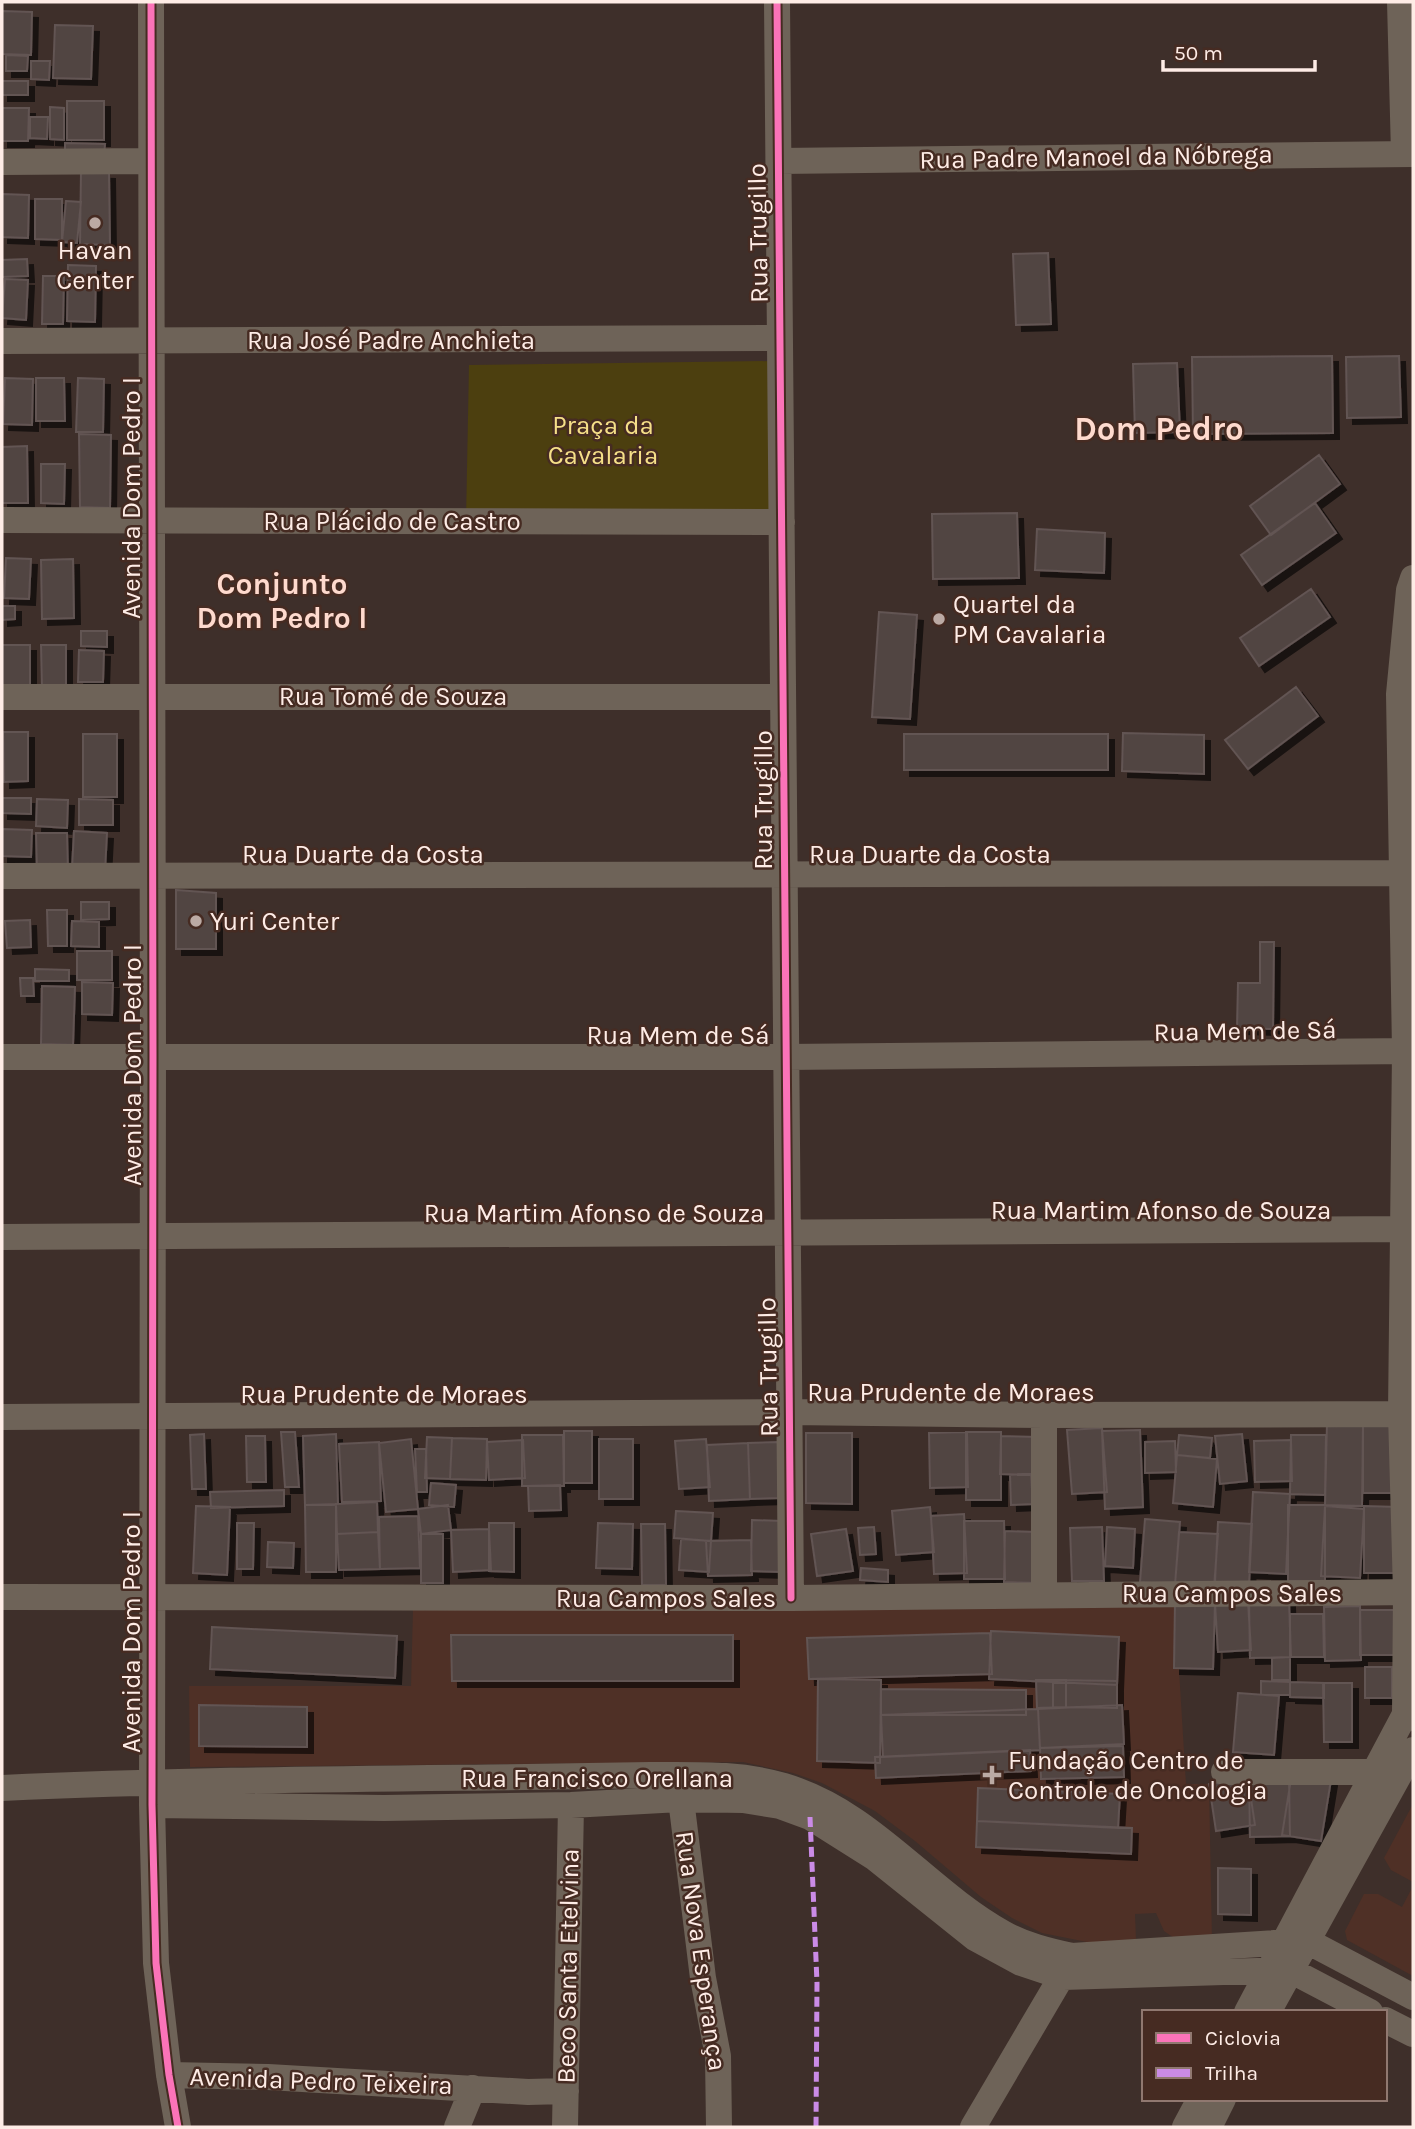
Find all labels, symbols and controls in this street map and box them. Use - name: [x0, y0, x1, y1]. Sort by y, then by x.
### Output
- scale bar: [1163, 28, 1315, 72]
- text: 50 m: [1174, 41, 1223, 65]
- street label: Rua Padre Manoel da Nóbrega: [919, 138, 1273, 176]
- street label: Rua Trugillo: [741, 163, 775, 303]
- marker: Havan Center: [87, 215, 103, 231]
- place label: Havan Center: [56, 235, 134, 296]
- street label: Rua José Padre Anchieta: [247, 325, 535, 356]
- street label: Avenida Dom Pedro I: [116, 377, 147, 619]
- park label: Praça da Cavalaria: [548, 410, 658, 471]
- district label: Dom Pedro: [1074, 410, 1244, 448]
- street label: Rua Plácido de Castro: [263, 506, 521, 537]
- district label: Conjunto Dom Pedro I: [197, 566, 367, 636]
- place label: Quartel da PM Cavalaria: [953, 589, 1106, 650]
- marker: Quartel da PM Cavalaria: [931, 611, 947, 627]
- street label: Rua Tomé de Souza: [279, 681, 507, 712]
- street label: Rua Trugillo: [748, 730, 779, 870]
- street label: Rua Duarte da Costa: [242, 839, 484, 870]
- street label: Rua Duarte da Costa: [809, 839, 1051, 870]
- place label: Yuri Center: [210, 906, 340, 937]
- marker: Yuri Center: [188, 913, 204, 929]
- street label: Avenida Dom Pedro I: [117, 944, 148, 1186]
- street label: Rua Mem de Sá: [1153, 1014, 1337, 1048]
- street label: Rua Mem de Sá: [587, 1020, 770, 1051]
- street label: Rua Martim Afonso de Souza: [991, 1195, 1331, 1226]
- street label: Rua Martim Afonso de Souza: [424, 1198, 764, 1229]
- street label: Rua Trugillo: [751, 1297, 785, 1437]
- street label: Rua Prudente de Moraes: [807, 1377, 1095, 1408]
- street label: Rua Prudente de Moraes: [240, 1379, 528, 1410]
- street label: Avenida Dom Pedro I: [116, 1511, 147, 1753]
- street label: Rua Campos Sales: [1122, 1578, 1342, 1609]
- street label: Rua Campos Sales: [556, 1583, 776, 1614]
- place label: Fundação Centro de Controle de Oncologia: [1008, 1745, 1267, 1806]
- street label: Rua Francisco Orellana: [461, 1763, 733, 1794]
- marker: Fundação Centro de Controle de Oncologia: [982, 1765, 1002, 1785]
- street label: Rua Nova Esperança: [669, 1829, 733, 2073]
- street label: Beco Santa Etelvina: [550, 1848, 586, 2084]
- legend: [1142, 2010, 1387, 2101]
- text: Ciclovia: [1205, 2026, 1281, 2050]
- street label: Avenida Pedro Teixeira: [189, 2061, 453, 2101]
- text: Trilha: [1205, 2061, 1258, 2085]

